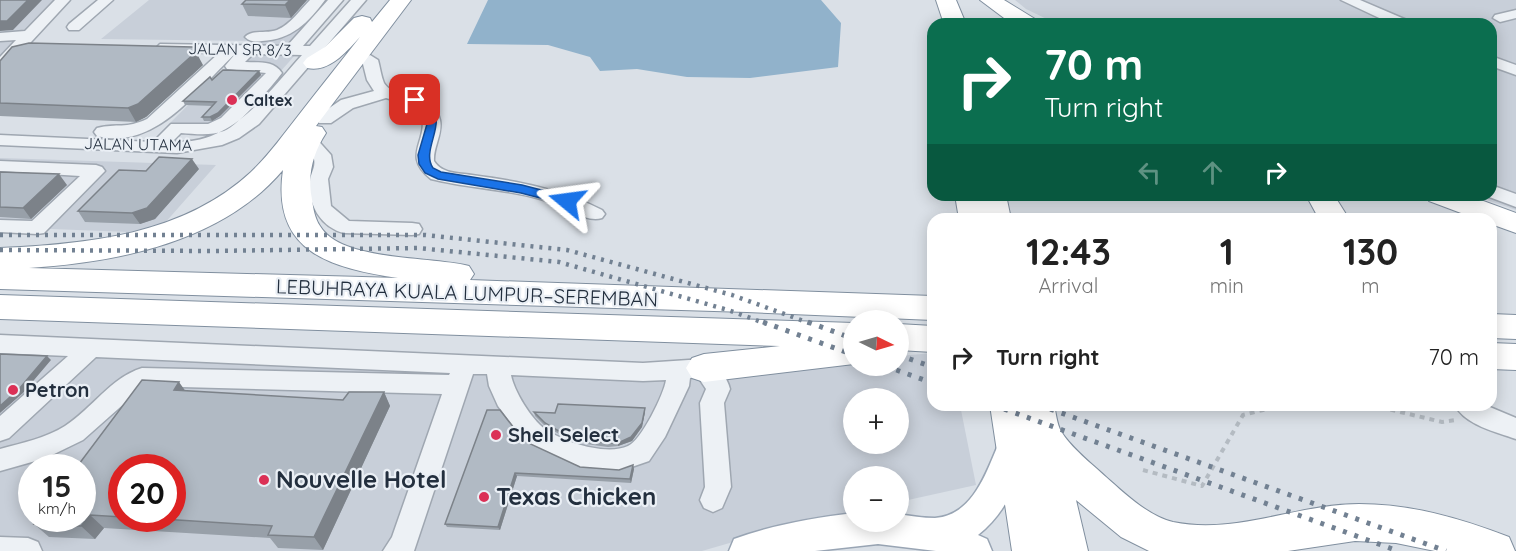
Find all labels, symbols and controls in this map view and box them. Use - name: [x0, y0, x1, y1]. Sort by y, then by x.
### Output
- street label: JALAN SR 8/3: [188, 38, 292, 60]
- text: 70 m: [1044, 38, 1143, 91]
- icon: right: [945, 42, 1023, 120]
- pin: [389, 74, 440, 125]
- icon: arrive: [398, 83, 431, 116]
- place label: Caltex: [244, 90, 292, 110]
- text: Turn right: [1044, 90, 1163, 124]
- marker: Caltex: [225, 93, 239, 107]
- street label: JALAN UTAMA: [84, 133, 192, 155]
- icon: left: [1133, 156, 1166, 189]
- icon: ahead: [1196, 156, 1229, 189]
- icon: right: [1259, 156, 1292, 189]
- position arrow: [535, 169, 599, 233]
- text: 12:43: [1026, 229, 1111, 274]
- text: 1: [1220, 229, 1234, 274]
- text: 130: [1343, 229, 1398, 274]
- street label: LEBUHRAYA KUALA LUMPUR–SEREMBAN: [276, 273, 659, 312]
- text: Arrival: [1038, 273, 1098, 298]
- text: min: [1210, 273, 1244, 298]
- text: m: [1361, 273, 1379, 298]
- north arrow: [843, 310, 909, 376]
- map controls: [843, 310, 909, 532]
- icon: right: [945, 341, 978, 374]
- text: Turn right: [996, 343, 1100, 371]
- text: 70 m: [1429, 343, 1479, 371]
- place label: Petron: [25, 377, 89, 402]
- marker: Petron: [6, 383, 20, 397]
- button: +: [843, 388, 909, 454]
- place label: Shell Select: [508, 422, 619, 447]
- marker: Shell Select: [489, 428, 503, 442]
- speed limit sign: 20: [108, 454, 186, 532]
- place label: Nouvelle Hotel: [276, 464, 446, 494]
- button: −: [843, 466, 909, 532]
- text: 15: [43, 467, 71, 505]
- marker: Nouvelle Hotel: [257, 473, 271, 487]
- place label: Texas Chicken: [496, 481, 656, 511]
- marker: Texas Chicken: [477, 490, 491, 504]
- text: km/h: [38, 499, 76, 518]

